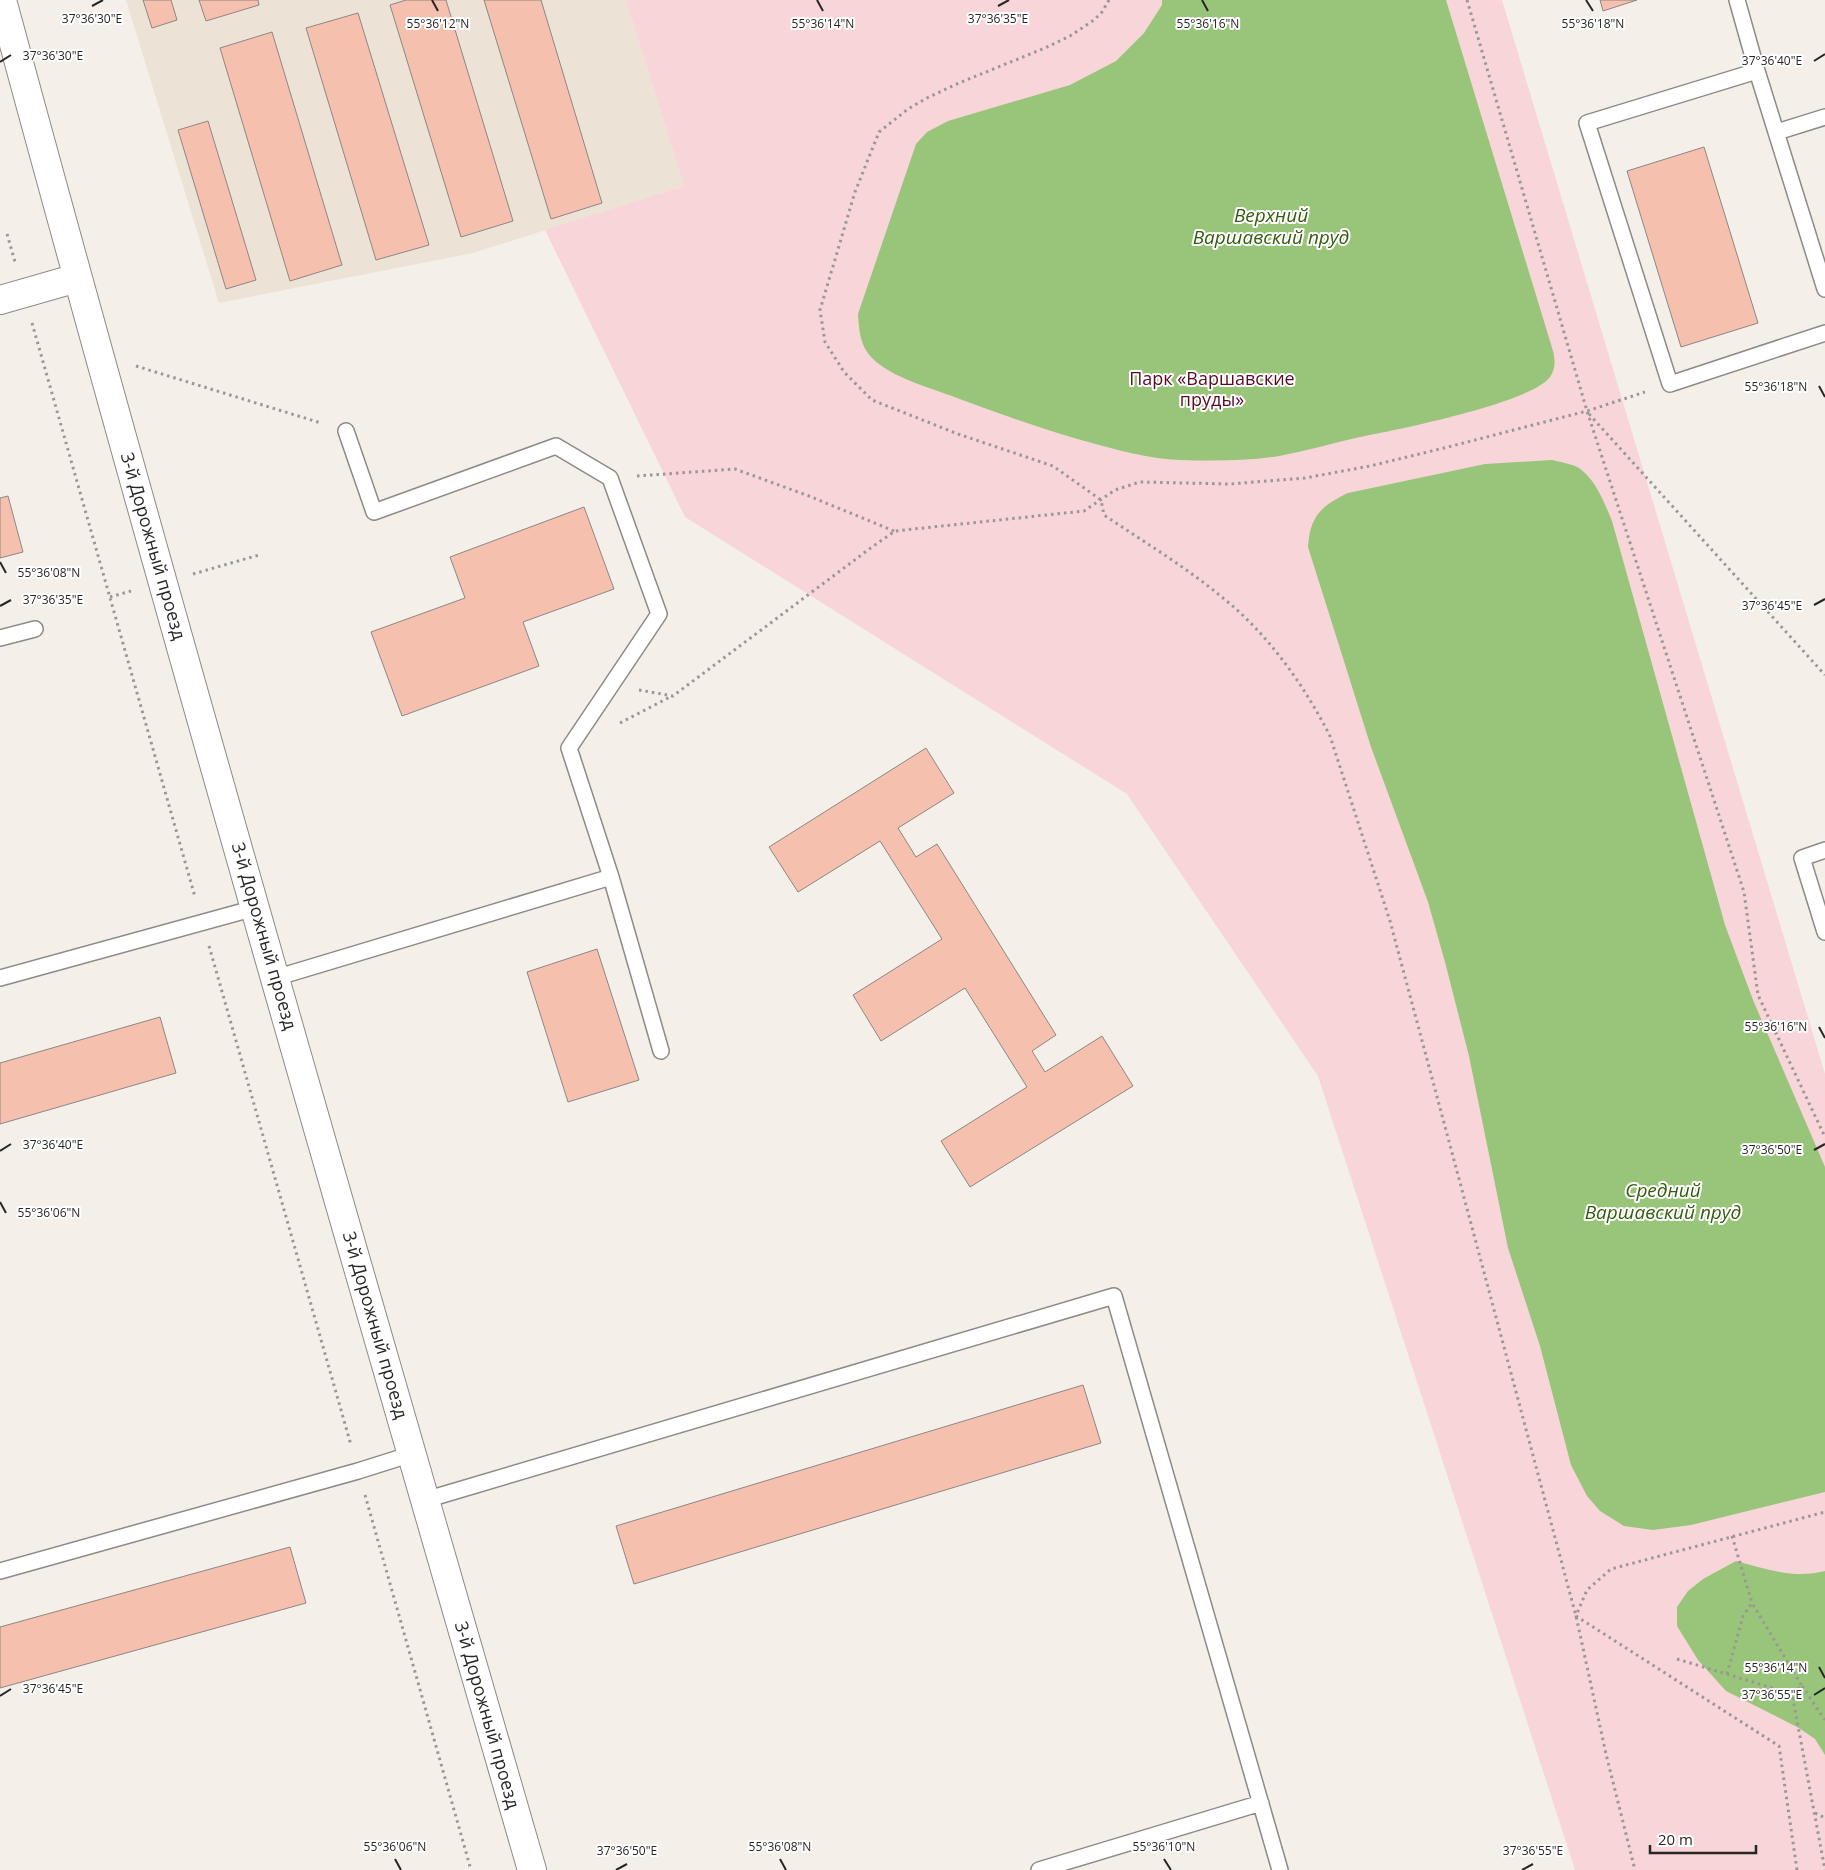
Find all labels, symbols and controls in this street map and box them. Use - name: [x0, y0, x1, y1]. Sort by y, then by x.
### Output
- text: 37°36'30"E: [62, 10, 122, 27]
- text: 37°36'35"E: [968, 10, 1028, 27]
- text: 55°36'12"N: [407, 15, 469, 32]
- text: 55°36'14"N: [792, 15, 854, 32]
- text: 55°36'16"N: [1177, 15, 1239, 32]
- text: 55°36'18"N: [1562, 15, 1624, 32]
- text: 37°36'30"E: [23, 47, 83, 64]
- text: 37°36'40"E: [1742, 52, 1802, 69]
- water label: Верхний Варшавский пруд: [1193, 202, 1349, 250]
- park label: Парк «Варшавские пруды»: [1129, 366, 1295, 411]
- text: 55°36'18"N: [1745, 378, 1807, 395]
- street label: 3-й Дорожный проезд: [116, 449, 192, 642]
- text: 55°36'08"N: [18, 564, 80, 581]
- text: 37°36'35"E: [23, 591, 83, 608]
- text: 37°36'45"E: [1742, 597, 1802, 614]
- street label: 3-й Дорожный проезд: [227, 839, 303, 1032]
- text: 55°36'16"N: [1745, 1018, 1807, 1035]
- text: 37°36'40"E: [23, 1136, 83, 1153]
- text: 37°36'50"E: [1742, 1141, 1802, 1158]
- water label: Средний Варшавский пруд: [1585, 1177, 1741, 1225]
- text: 55°36'06"N: [18, 1204, 80, 1221]
- street label: 3-й Дорожный проезд: [338, 1228, 414, 1421]
- street label: 3-й Дорожный проезд: [450, 1618, 526, 1811]
- text: 55°36'14"N: [1745, 1659, 1807, 1676]
- text: 37°36'45"E: [23, 1680, 83, 1697]
- text: 37°36'55"E: [1742, 1686, 1802, 1703]
- scale bar: [1650, 1822, 1756, 1854]
- text: 20 m: [1658, 1829, 1693, 1849]
- text: 55°36'06"N: [364, 1838, 426, 1855]
- text: 55°36'08"N: [749, 1838, 811, 1855]
- text: 55°36'10"N: [1133, 1838, 1195, 1855]
- text: 37°36'50"E: [597, 1842, 657, 1859]
- text: 37°36'55"E: [1503, 1842, 1563, 1859]

